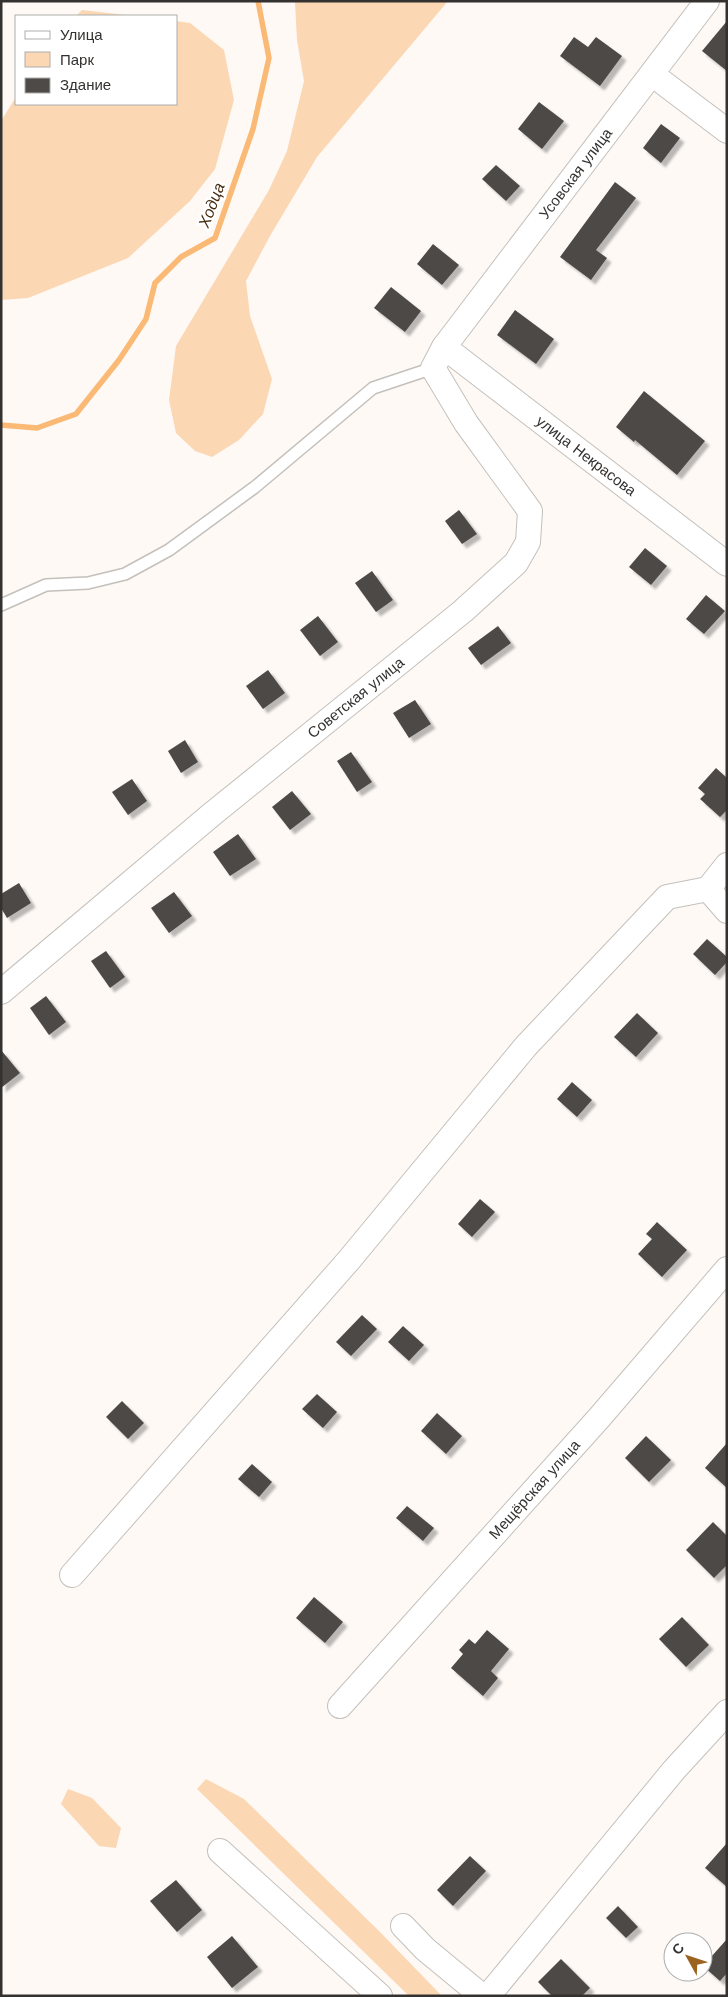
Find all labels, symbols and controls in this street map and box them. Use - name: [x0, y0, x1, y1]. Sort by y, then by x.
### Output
- legend: [15, 15, 178, 105]
- text: Улица: [60, 26, 103, 44]
- text: Парк: [60, 51, 94, 69]
- text: Здание: [60, 76, 111, 94]
- street label: Усовская улица: [535, 124, 616, 223]
- water label: Ходца: [194, 180, 229, 231]
- street label: улица Некрасова: [533, 412, 640, 500]
- street label: Советская улица: [304, 653, 408, 742]
- street label: Мещёрская улица: [485, 1436, 584, 1543]
- north arrow: [663, 1932, 713, 1982]
- text: С: [669, 1940, 687, 1958]

